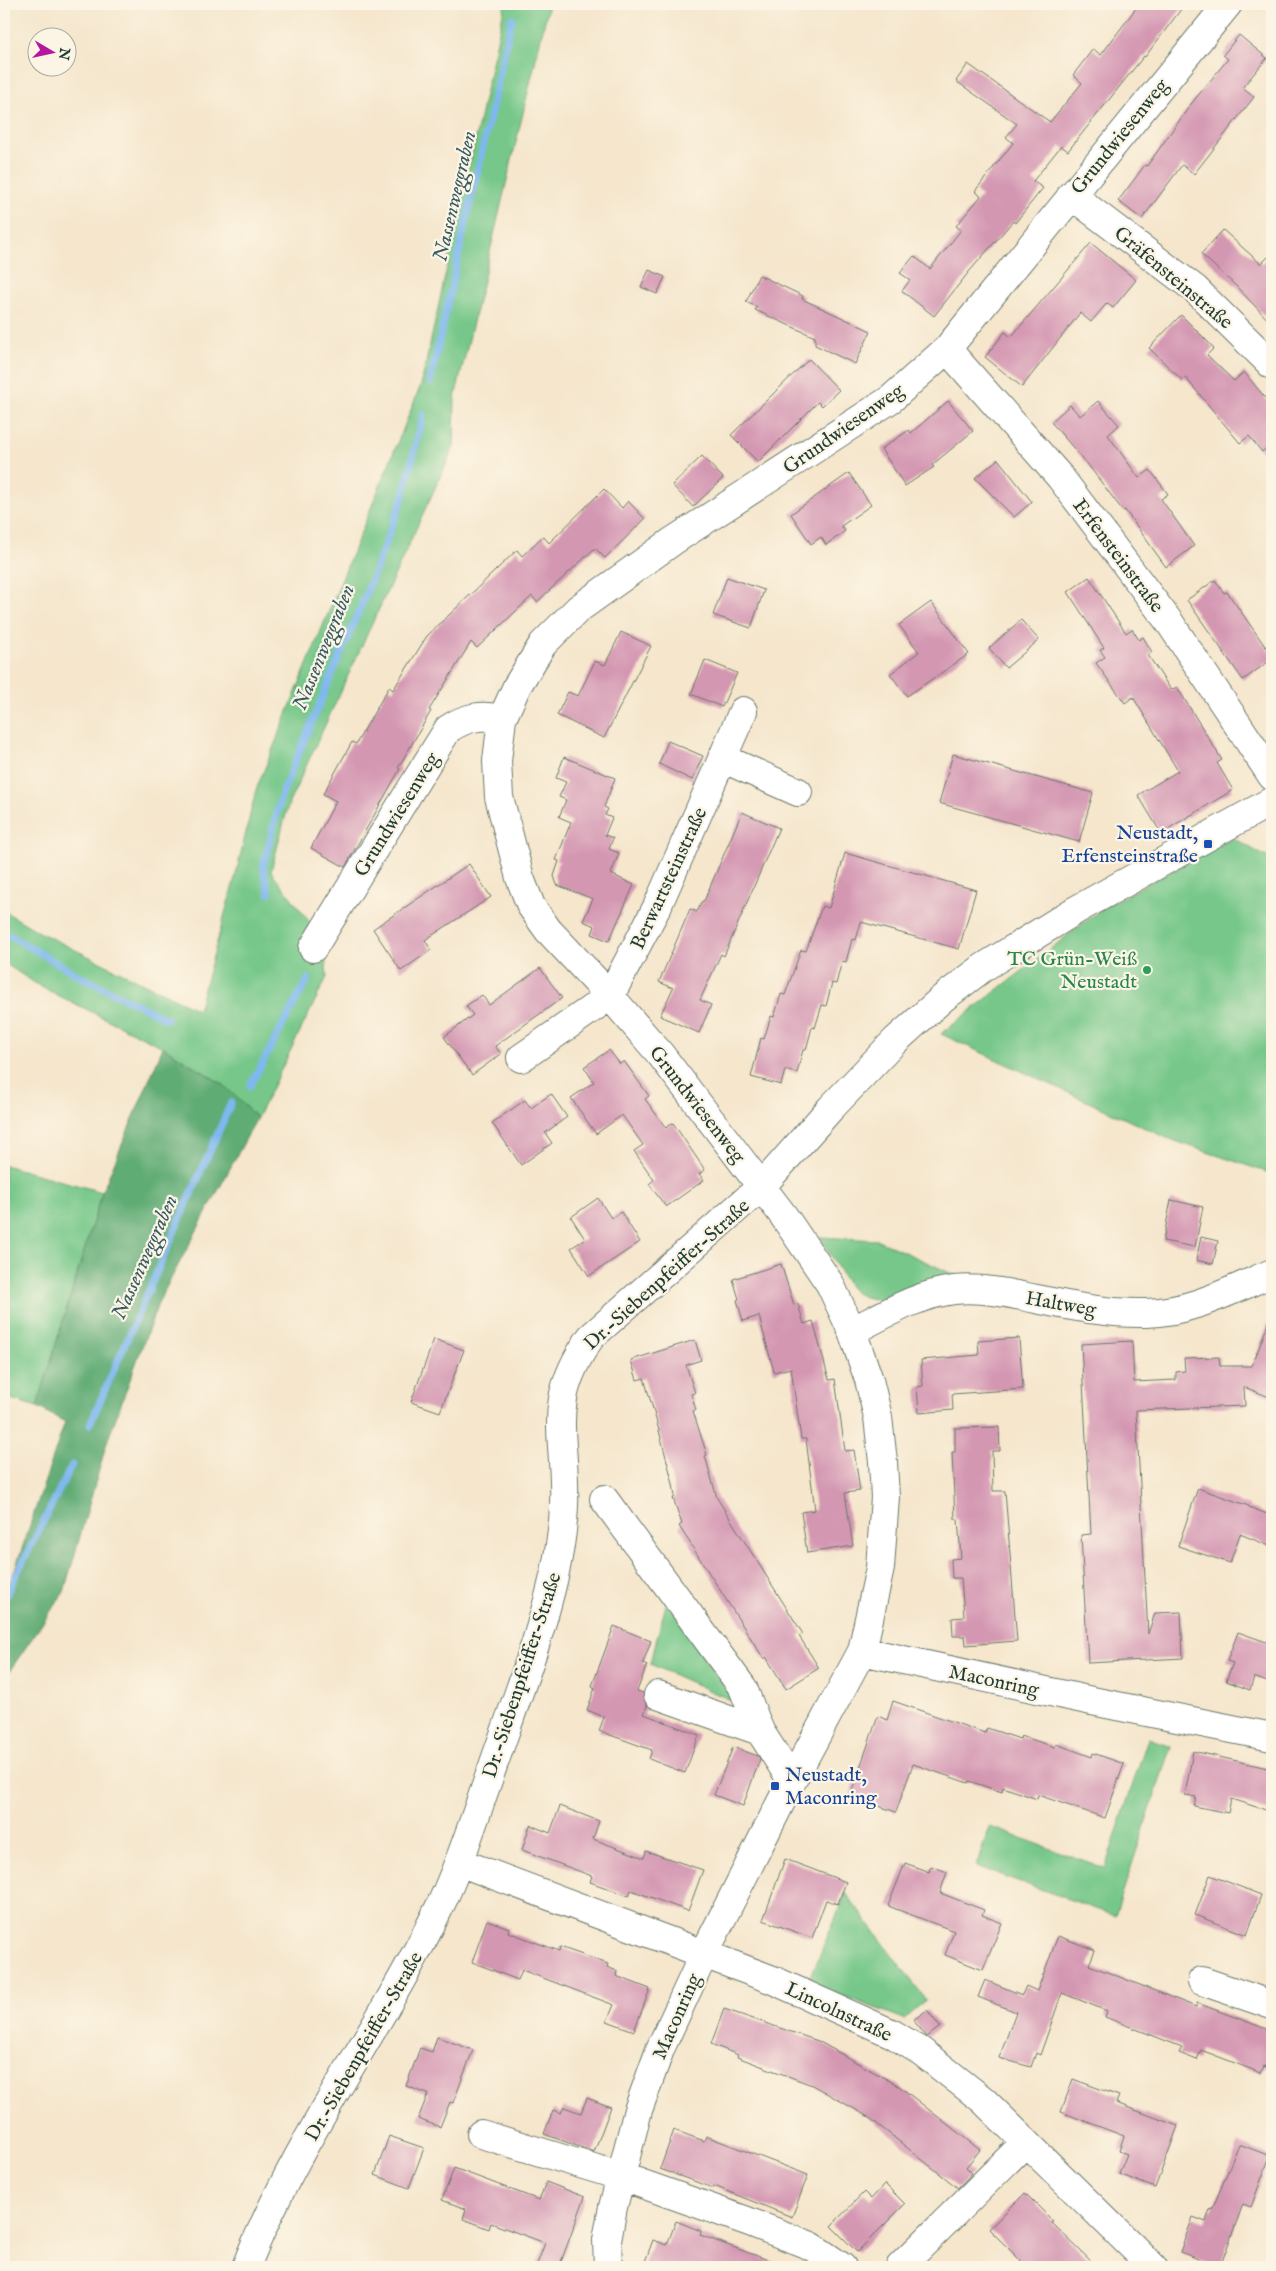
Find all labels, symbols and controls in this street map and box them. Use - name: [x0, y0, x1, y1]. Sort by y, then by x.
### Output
- north arrow: [28, 28, 78, 78]
- text: N: [54, 45, 74, 61]
- street label: Grundwiesenweg: [1066, 73, 1175, 200]
- water label: Nassenweggraben: [427, 128, 484, 264]
- street label: Gräfensteinstraße: [1109, 221, 1238, 335]
- street label: Grundwiesenweg: [779, 378, 910, 480]
- street label: Erfensteinstraße: [1067, 494, 1169, 618]
- water label: Nassenweggraben: [287, 581, 362, 714]
- street label: Grundwiesenweg: [349, 747, 446, 882]
- street label: Berwartsteinstraße: [625, 803, 713, 954]
- place label: Neustadt, Erfensteinstraße: [1061, 821, 1198, 869]
- marker: Neustadt, Erfensteinstraße: [1202, 838, 1214, 850]
- place label: TC Grün-Weiß Neustadt: [1007, 947, 1137, 995]
- marker: TC Grün-Weiß Neustadt: [1141, 964, 1153, 976]
- street label: Grundwiesenweg: [643, 1041, 751, 1169]
- water label: Nassenweggraben: [106, 1191, 185, 1324]
- street label: Dr.-Siebenpfeiffer-Straße: [579, 1194, 755, 1356]
- street label: Haltweg: [1023, 1286, 1099, 1323]
- street label: Dr.-Siebenpfeiffer-Straße: [477, 1569, 567, 1781]
- street label: Maconring: [946, 1660, 1042, 1703]
- place label: Neustadt, Maconring: [785, 1763, 878, 1811]
- marker: Neustadt, Maconring: [769, 1780, 781, 1792]
- street label: Dr.-Siebenpfeiffer-Straße: [300, 1948, 429, 2146]
- street label: Maconring: [647, 1969, 708, 2064]
- street label: Lincolnstraße: [781, 1977, 896, 2048]

